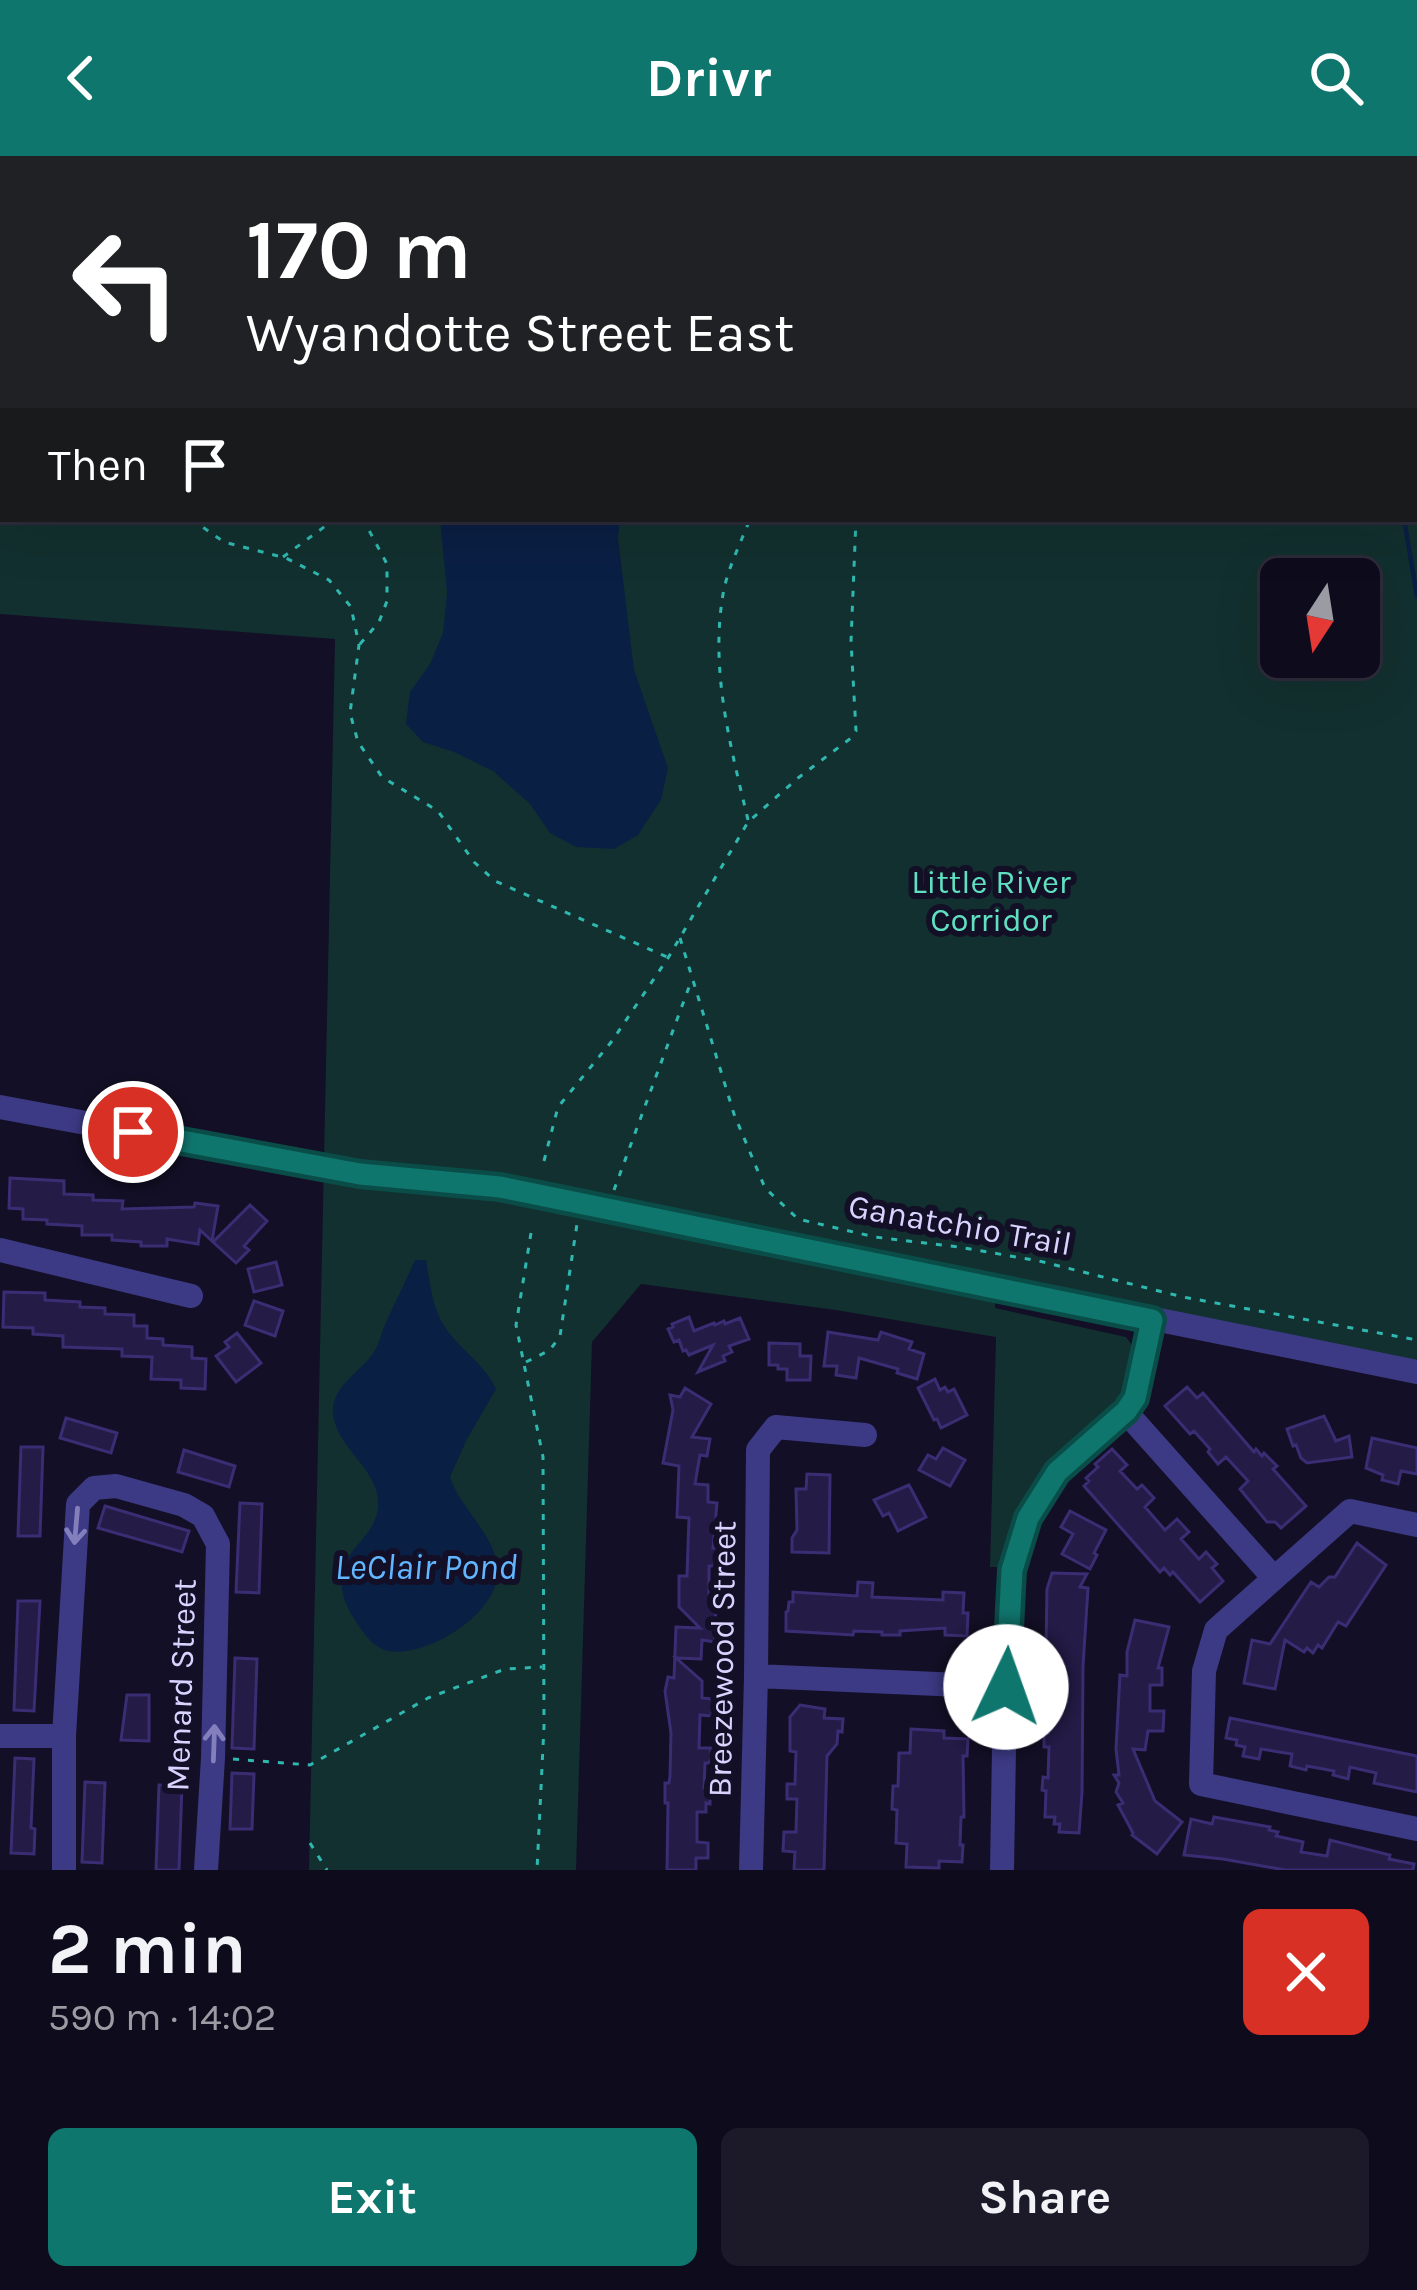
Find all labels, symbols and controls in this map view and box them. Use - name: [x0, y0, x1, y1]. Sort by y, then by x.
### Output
- icon: back: [48, 45, 114, 111]
- icon: search: [1303, 45, 1369, 111]
- text: Drivr: [646, 46, 771, 110]
- text: 170 m: [246, 201, 472, 299]
- icon: left: [48, 204, 204, 360]
- text: Wyandotte Street East: [246, 301, 794, 365]
- icon: arrive: [172, 432, 238, 498]
- text: Then: [48, 439, 148, 491]
- north arrow: [1260, 558, 1380, 678]
- map controls: [1260, 558, 1380, 678]
- park label: Little River Corridor: [911, 863, 1071, 939]
- pin: [82, 1081, 184, 1183]
- icon: arrive: [100, 1099, 166, 1165]
- street label: Ganatchio Trail: [845, 1187, 1075, 1263]
- one-way arrow: [64, 1506, 87, 1545]
- street label: Breezewood Street: [701, 1520, 743, 1798]
- water label: LeClair Pond: [334, 1546, 518, 1588]
- street label: Menard Street: [158, 1578, 204, 1792]
- position arrow: [943, 1624, 1069, 1750]
- one-way arrow: [202, 1724, 225, 1763]
- text: 2 min: [48, 1907, 247, 1991]
- button: close: [1243, 1909, 1369, 2035]
- text: 590 m · 14:02: [48, 1994, 276, 2040]
- button: Exit: [48, 2128, 697, 2266]
- button: Share: [721, 2128, 1369, 2266]

